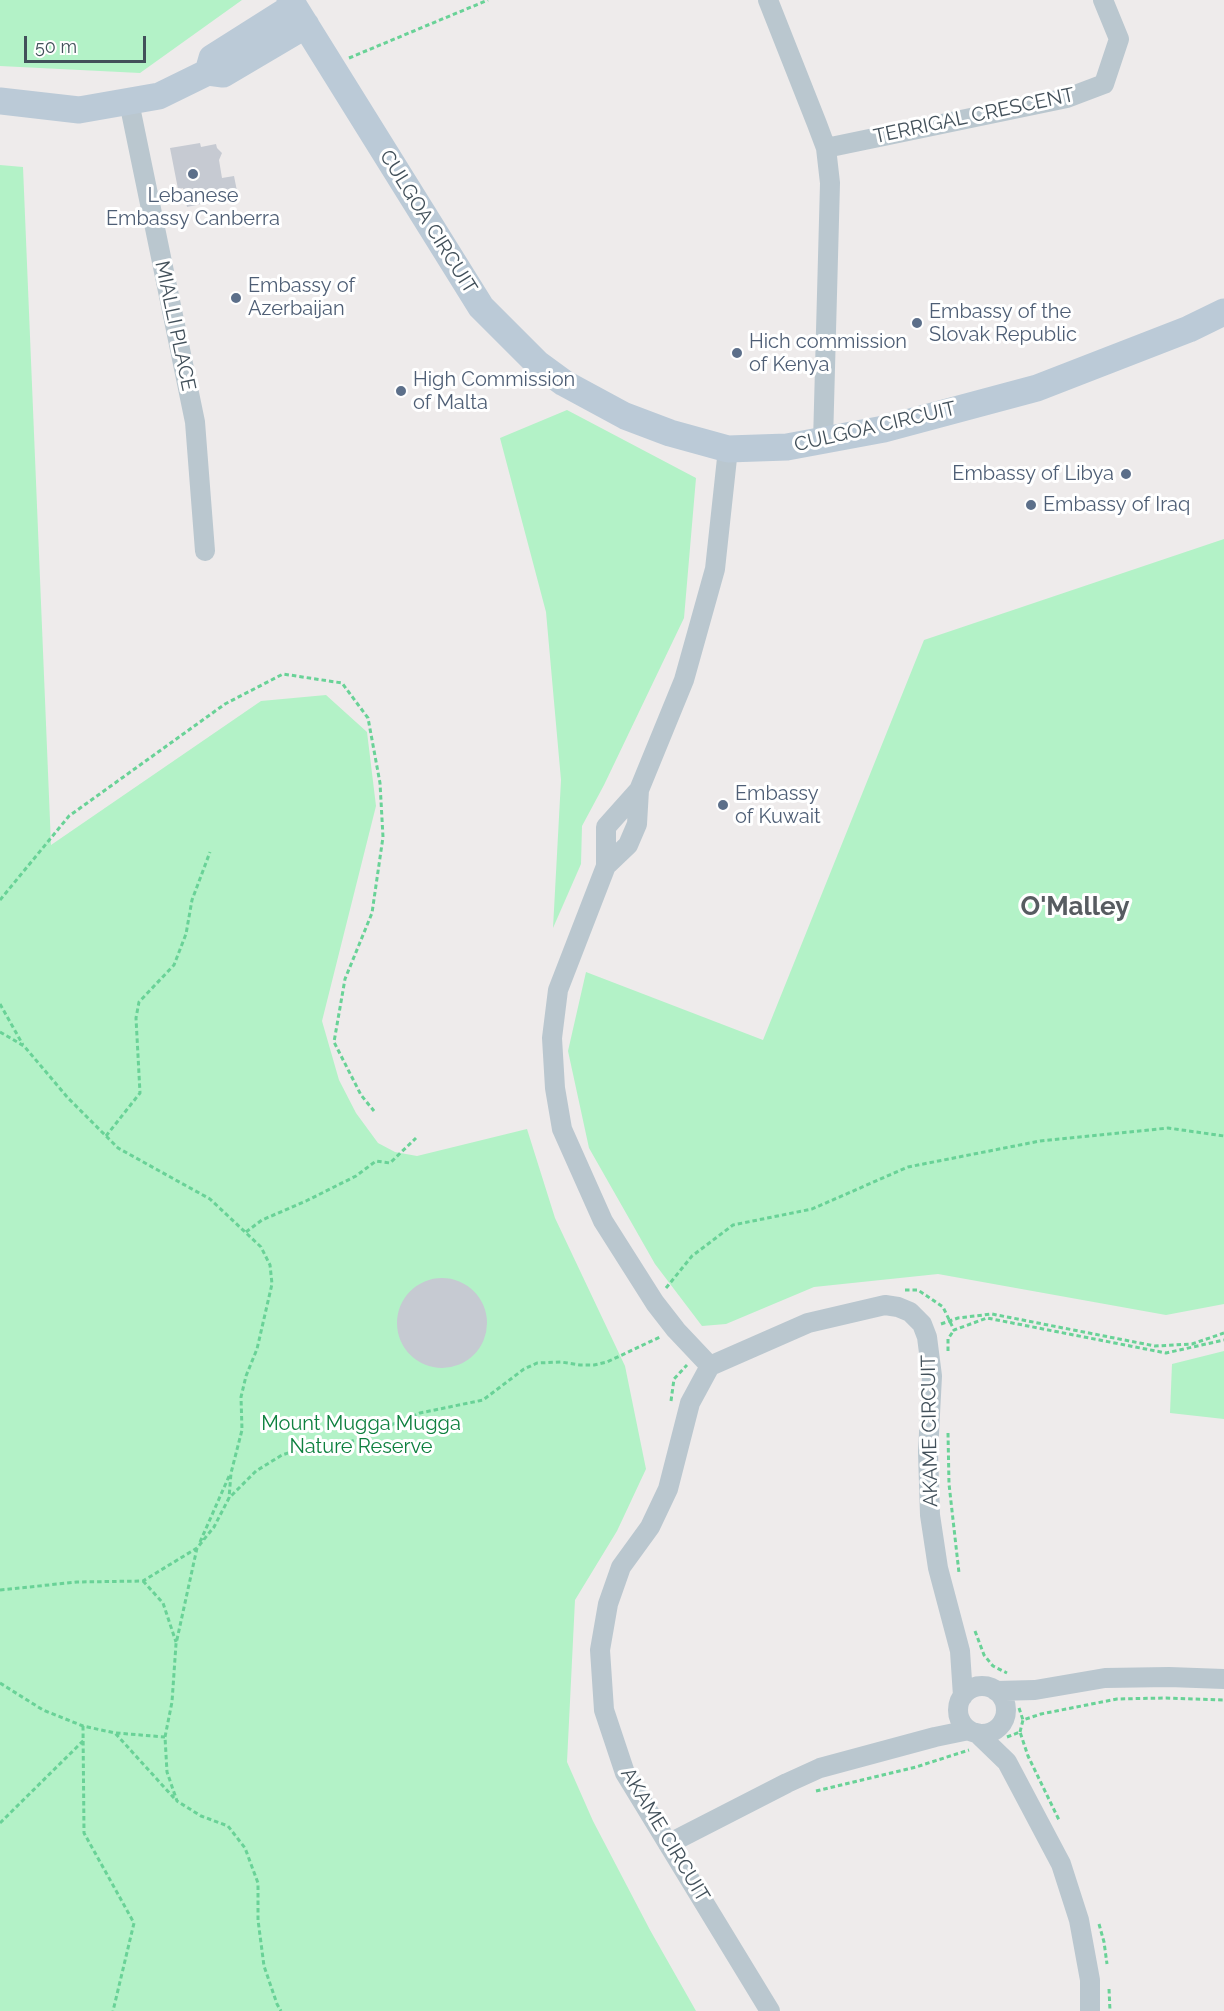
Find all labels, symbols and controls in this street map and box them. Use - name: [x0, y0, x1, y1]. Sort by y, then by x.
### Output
- scale bar: [27, 24, 148, 62]
- text: 50 m: [35, 36, 77, 57]
- street label: TERRIGAL CRESCENT: [871, 83, 1077, 149]
- street label: CULGOA CIRCUIT: [374, 146, 482, 298]
- marker: Lebanese Embassy Canberra: [186, 167, 200, 181]
- place label: Lebanese Embassy Canberra: [106, 184, 280, 231]
- street label: MIALLI PLACE: [149, 259, 201, 393]
- place label: Embassy of Azerbaijan: [248, 274, 355, 321]
- marker: Embassy of Azerbaijan: [229, 291, 243, 305]
- place label: Embassy of the Slovak Republic: [929, 300, 1077, 347]
- marker: Embassy of the Slovak Republic: [910, 316, 924, 330]
- place label: Hich commission of Kenya: [749, 330, 907, 377]
- marker: Hich commission of Kenya: [730, 346, 744, 360]
- place label: High Commission of Malta: [413, 368, 575, 415]
- marker: High Commission of Malta: [394, 384, 408, 398]
- street label: CULGOA CIRCUIT: [792, 397, 958, 457]
- place label: Embassy of Libya: [952, 462, 1114, 486]
- marker: Embassy of Libya: [1119, 467, 1133, 481]
- place label: Embassy of Iraq: [1043, 493, 1190, 517]
- marker: Embassy of Iraq: [1024, 498, 1038, 512]
- place label: Embassy of Kuwait: [735, 782, 821, 829]
- marker: Embassy of Kuwait: [716, 798, 730, 812]
- district label: O'Malley: [1021, 891, 1129, 923]
- street label: AKAME CIRCUIT: [917, 1355, 943, 1507]
- park label: Mount Mugga Mugga Nature Reserve: [261, 1412, 461, 1459]
- street label: AKAME CIRCUIT: [615, 1763, 715, 1907]

